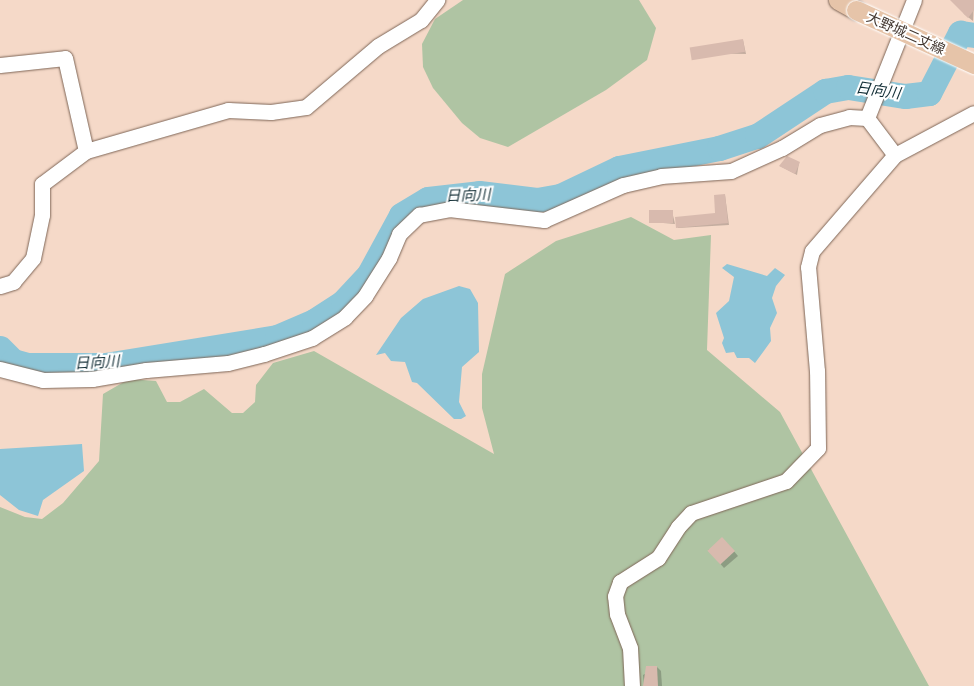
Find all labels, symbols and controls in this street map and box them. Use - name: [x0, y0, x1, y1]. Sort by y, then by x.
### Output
- street label: 大野城二丈線: [864, 8, 948, 58]
- water label: 日向川: [854, 79, 902, 103]
- water label: 日向川: [445, 186, 491, 206]
- water label: 日向川: [74, 353, 120, 373]

